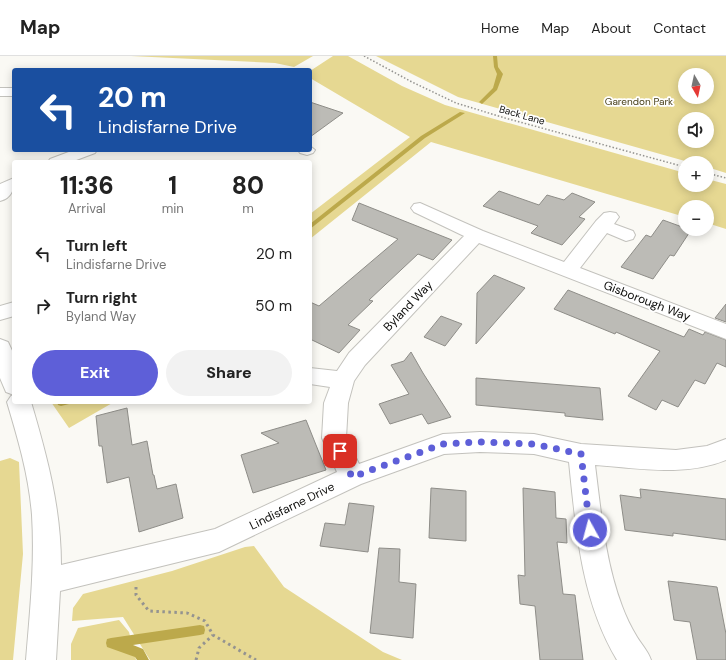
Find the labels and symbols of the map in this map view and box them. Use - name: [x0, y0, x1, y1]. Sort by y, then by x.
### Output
- north arrow: [678, 68, 714, 104]
- park label: Garendon Park: [605, 95, 673, 108]
- street label: Back Lane: [498, 102, 547, 128]
- street label: Byland Way: [380, 277, 436, 335]
- street label: Gisborough Way: [601, 277, 693, 325]
- pin: [323, 434, 357, 468]
- street label: Lindisfarne Drive: [247, 478, 337, 533]
- position arrow: [569, 509, 611, 551]

